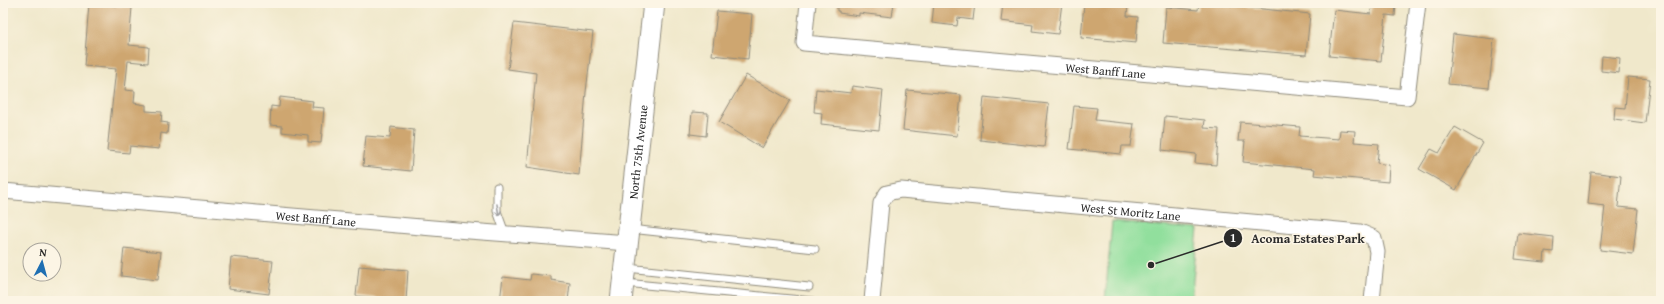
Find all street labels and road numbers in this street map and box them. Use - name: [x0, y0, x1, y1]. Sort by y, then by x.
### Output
- street label: West Banff Lane: [1065, 58, 1147, 82]
- street label: North 75th Avenue: [624, 104, 651, 200]
- street label: West St Moritz Lane: [1080, 198, 1182, 224]
- street label: West Banff Lane: [275, 206, 357, 230]

